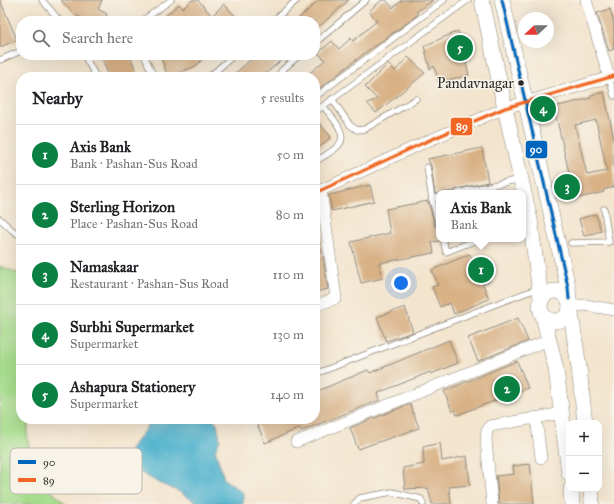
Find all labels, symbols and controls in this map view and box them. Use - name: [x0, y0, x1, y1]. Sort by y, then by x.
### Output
- north arrow: [518, 12, 554, 48]
- search box: [16, 16, 320, 60]
- icon: search: [30, 27, 52, 49]
- text: Search here: [62, 29, 133, 47]
- pin: 5: [447, 33, 473, 63]
- place label: Pandavnagar: [437, 74, 514, 92]
- marker: Pandavnagar: [516, 78, 526, 88]
- text: Nearby: [32, 88, 83, 109]
- text: 5 results: [260, 90, 304, 106]
- pin: 4: [530, 94, 556, 124]
- line badge: 89: [450, 117, 473, 136]
- text: 89: [456, 120, 468, 134]
- text: Axis Bank: [70, 138, 131, 156]
- line badge: 90: [525, 140, 548, 159]
- text: 90: [530, 143, 543, 157]
- text: 1: [42, 147, 48, 163]
- text: 50 m: [277, 147, 304, 163]
- text: Bank · Pashan-Sus Road: [70, 156, 198, 172]
- pin: 3: [554, 172, 580, 202]
- popup: [436, 190, 526, 242]
- text: Sterling Horizon: [70, 198, 175, 216]
- text: Axis Bank: [451, 199, 511, 217]
- text: 2: [42, 207, 48, 223]
- text: 80 m: [276, 207, 304, 223]
- text: Place · Pashan-Sus Road: [70, 216, 198, 232]
- text: Bank: [451, 217, 478, 233]
- pin: 1: [468, 255, 494, 285]
- text: Namaskaar: [70, 258, 138, 276]
- text: 3: [42, 267, 48, 283]
- text: 110 m: [272, 267, 304, 283]
- your location: [391, 273, 411, 293]
- text: Restaurant · Pashan-Sus Road: [70, 276, 229, 292]
- text: Surbhi Supermarket: [70, 318, 194, 336]
- text: 4: [41, 327, 49, 343]
- text: 130 m: [272, 327, 304, 343]
- text: Supermarket: [70, 336, 138, 352]
- pin: 2: [494, 374, 520, 404]
- text: Ashapura Stationery: [70, 378, 195, 396]
- text: 5: [42, 387, 48, 403]
- text: 140 m: [270, 387, 304, 403]
- text: Supermarket: [70, 396, 138, 412]
- map controls: [566, 420, 602, 492]
- button: +: [566, 420, 602, 456]
- legend: [10, 448, 142, 494]
- text: 90: [43, 456, 55, 469]
- button: −: [566, 456, 602, 492]
- text: 89: [43, 474, 55, 487]

